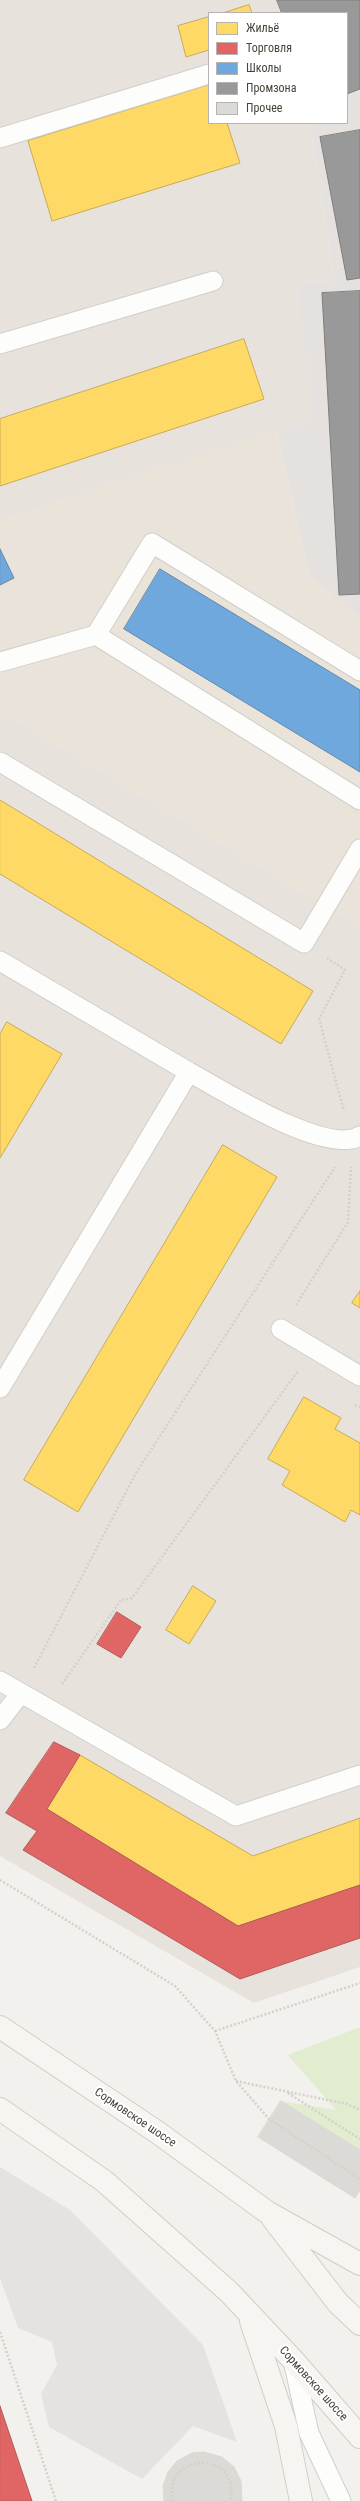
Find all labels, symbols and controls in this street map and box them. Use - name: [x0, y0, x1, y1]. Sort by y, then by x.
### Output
- legend: [208, 12, 348, 124]
- text: Жильё: [246, 21, 279, 35]
- text: Торговля: [246, 41, 292, 55]
- text: Школы: [246, 61, 282, 75]
- text: Промзона: [246, 81, 296, 95]
- text: Прочее: [246, 101, 282, 115]
- street label: Сормовское шоссе: [91, 2085, 179, 2151]
- street label: Сормовское шоссе: [276, 2344, 350, 2424]

